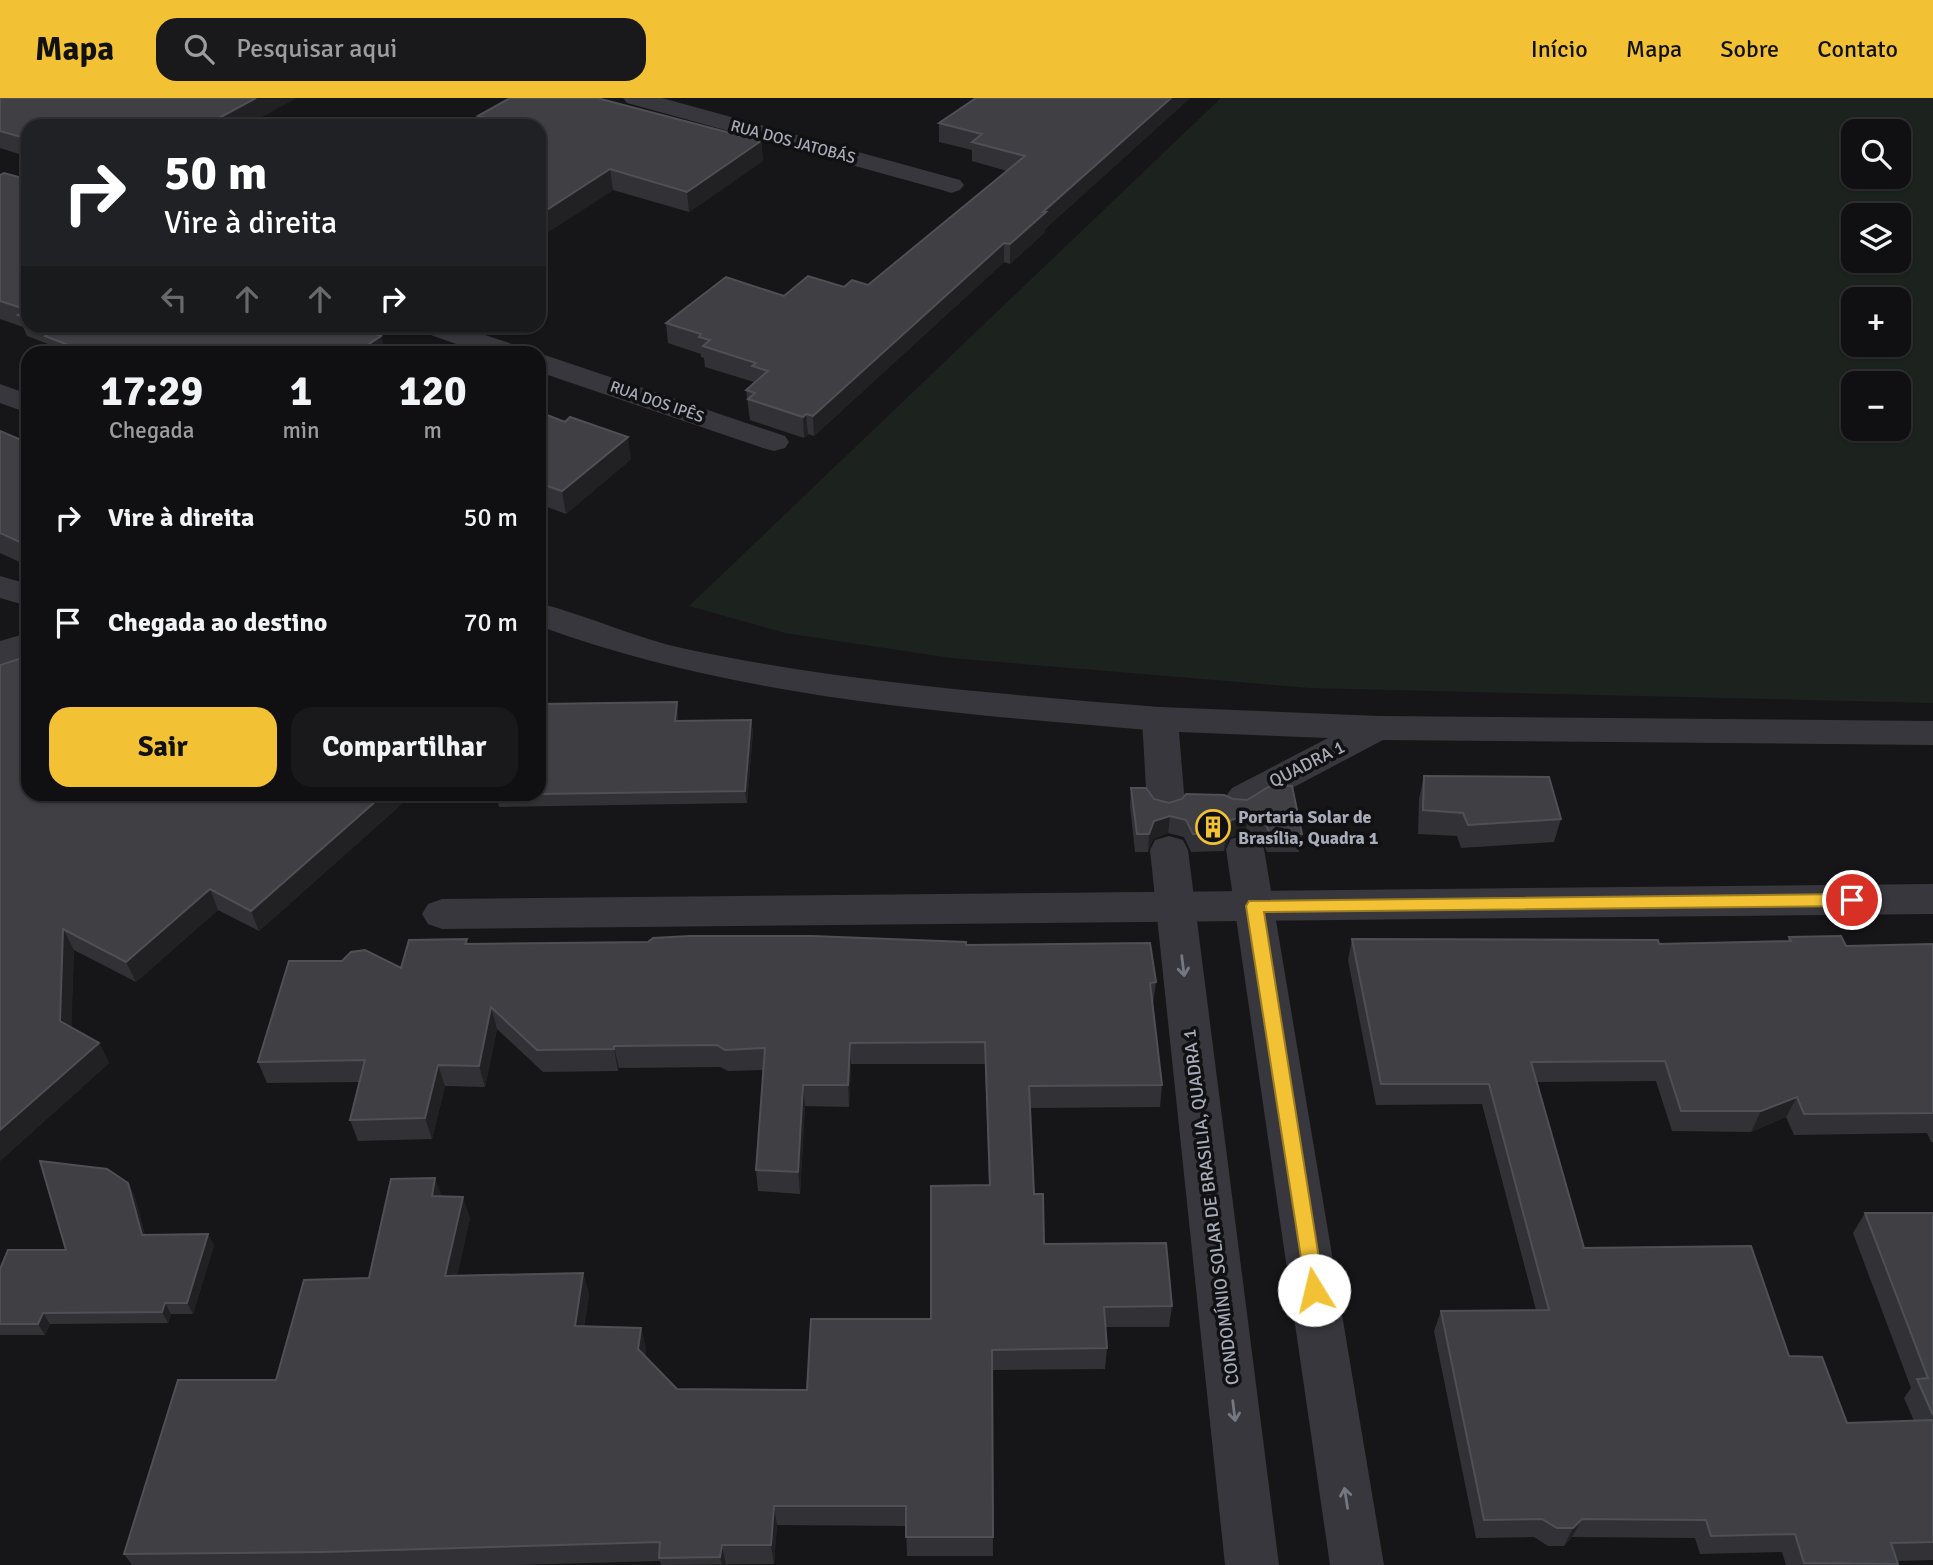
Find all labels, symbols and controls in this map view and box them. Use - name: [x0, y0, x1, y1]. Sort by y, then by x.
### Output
- search box: [156, 18, 646, 81]
- text: Mapa: [35, 29, 114, 70]
- icon: search: [180, 30, 218, 68]
- text: Pesquisar aqui: [236, 33, 397, 65]
- text: Início: [1531, 34, 1588, 64]
- text: Mapa: [1626, 34, 1682, 64]
- text: Sobre: [1720, 34, 1779, 64]
- text: Contato: [1817, 34, 1898, 64]
- street label: RUA DOS JATOBÁS: [728, 116, 858, 168]
- map controls: [1841, 119, 1911, 441]
- button: search: [1841, 119, 1911, 189]
- text: 50 m: [164, 143, 267, 203]
- icon: right: [49, 147, 140, 238]
- text: Vire à direita: [164, 203, 337, 242]
- button: layers: [1841, 203, 1911, 273]
- icon: left: [155, 280, 193, 318]
- icon: ahead: [228, 280, 266, 318]
- icon: ahead: [301, 280, 339, 318]
- icon: right: [374, 280, 412, 318]
- button: +: [1841, 287, 1911, 357]
- text: 17:29: [100, 366, 203, 417]
- text: 1: [290, 366, 312, 417]
- text: 120: [399, 366, 467, 417]
- button: −: [1841, 371, 1911, 441]
- street label: RUA DOS IPÊS: [607, 377, 707, 427]
- text: Chegada: [109, 416, 194, 445]
- text: min: [282, 416, 320, 445]
- text: m: [424, 416, 442, 445]
- icon: right: [49, 499, 87, 537]
- text: Vire à direita: [108, 502, 254, 534]
- text: 50 m: [463, 502, 518, 534]
- icon: arrive: [49, 604, 87, 642]
- text: Chegada ao destino: [108, 607, 327, 639]
- text: 70 m: [463, 607, 518, 639]
- button: Sair: [49, 707, 277, 787]
- button: Compartilhar: [291, 707, 518, 787]
- street label: QUADRA 1: [1266, 736, 1348, 792]
- place label: Portaria Solar de Brasília, Quadra 1: [1238, 806, 1379, 849]
- building icon: Portaria Solar de Brasília, Quadra 1: [1194, 808, 1232, 846]
- pin: [1822, 870, 1882, 930]
- icon: arrive: [1833, 881, 1871, 919]
- one-way arrow: [1176, 955, 1189, 977]
- street label: CONDOMÍNIO SOLAR DE BRASILIA, QUADRA 1: [1178, 1028, 1244, 1386]
- position arrow: [1277, 1253, 1351, 1327]
- one-way arrow: [1228, 1400, 1241, 1422]
- one-way arrow: [1340, 1487, 1353, 1509]

